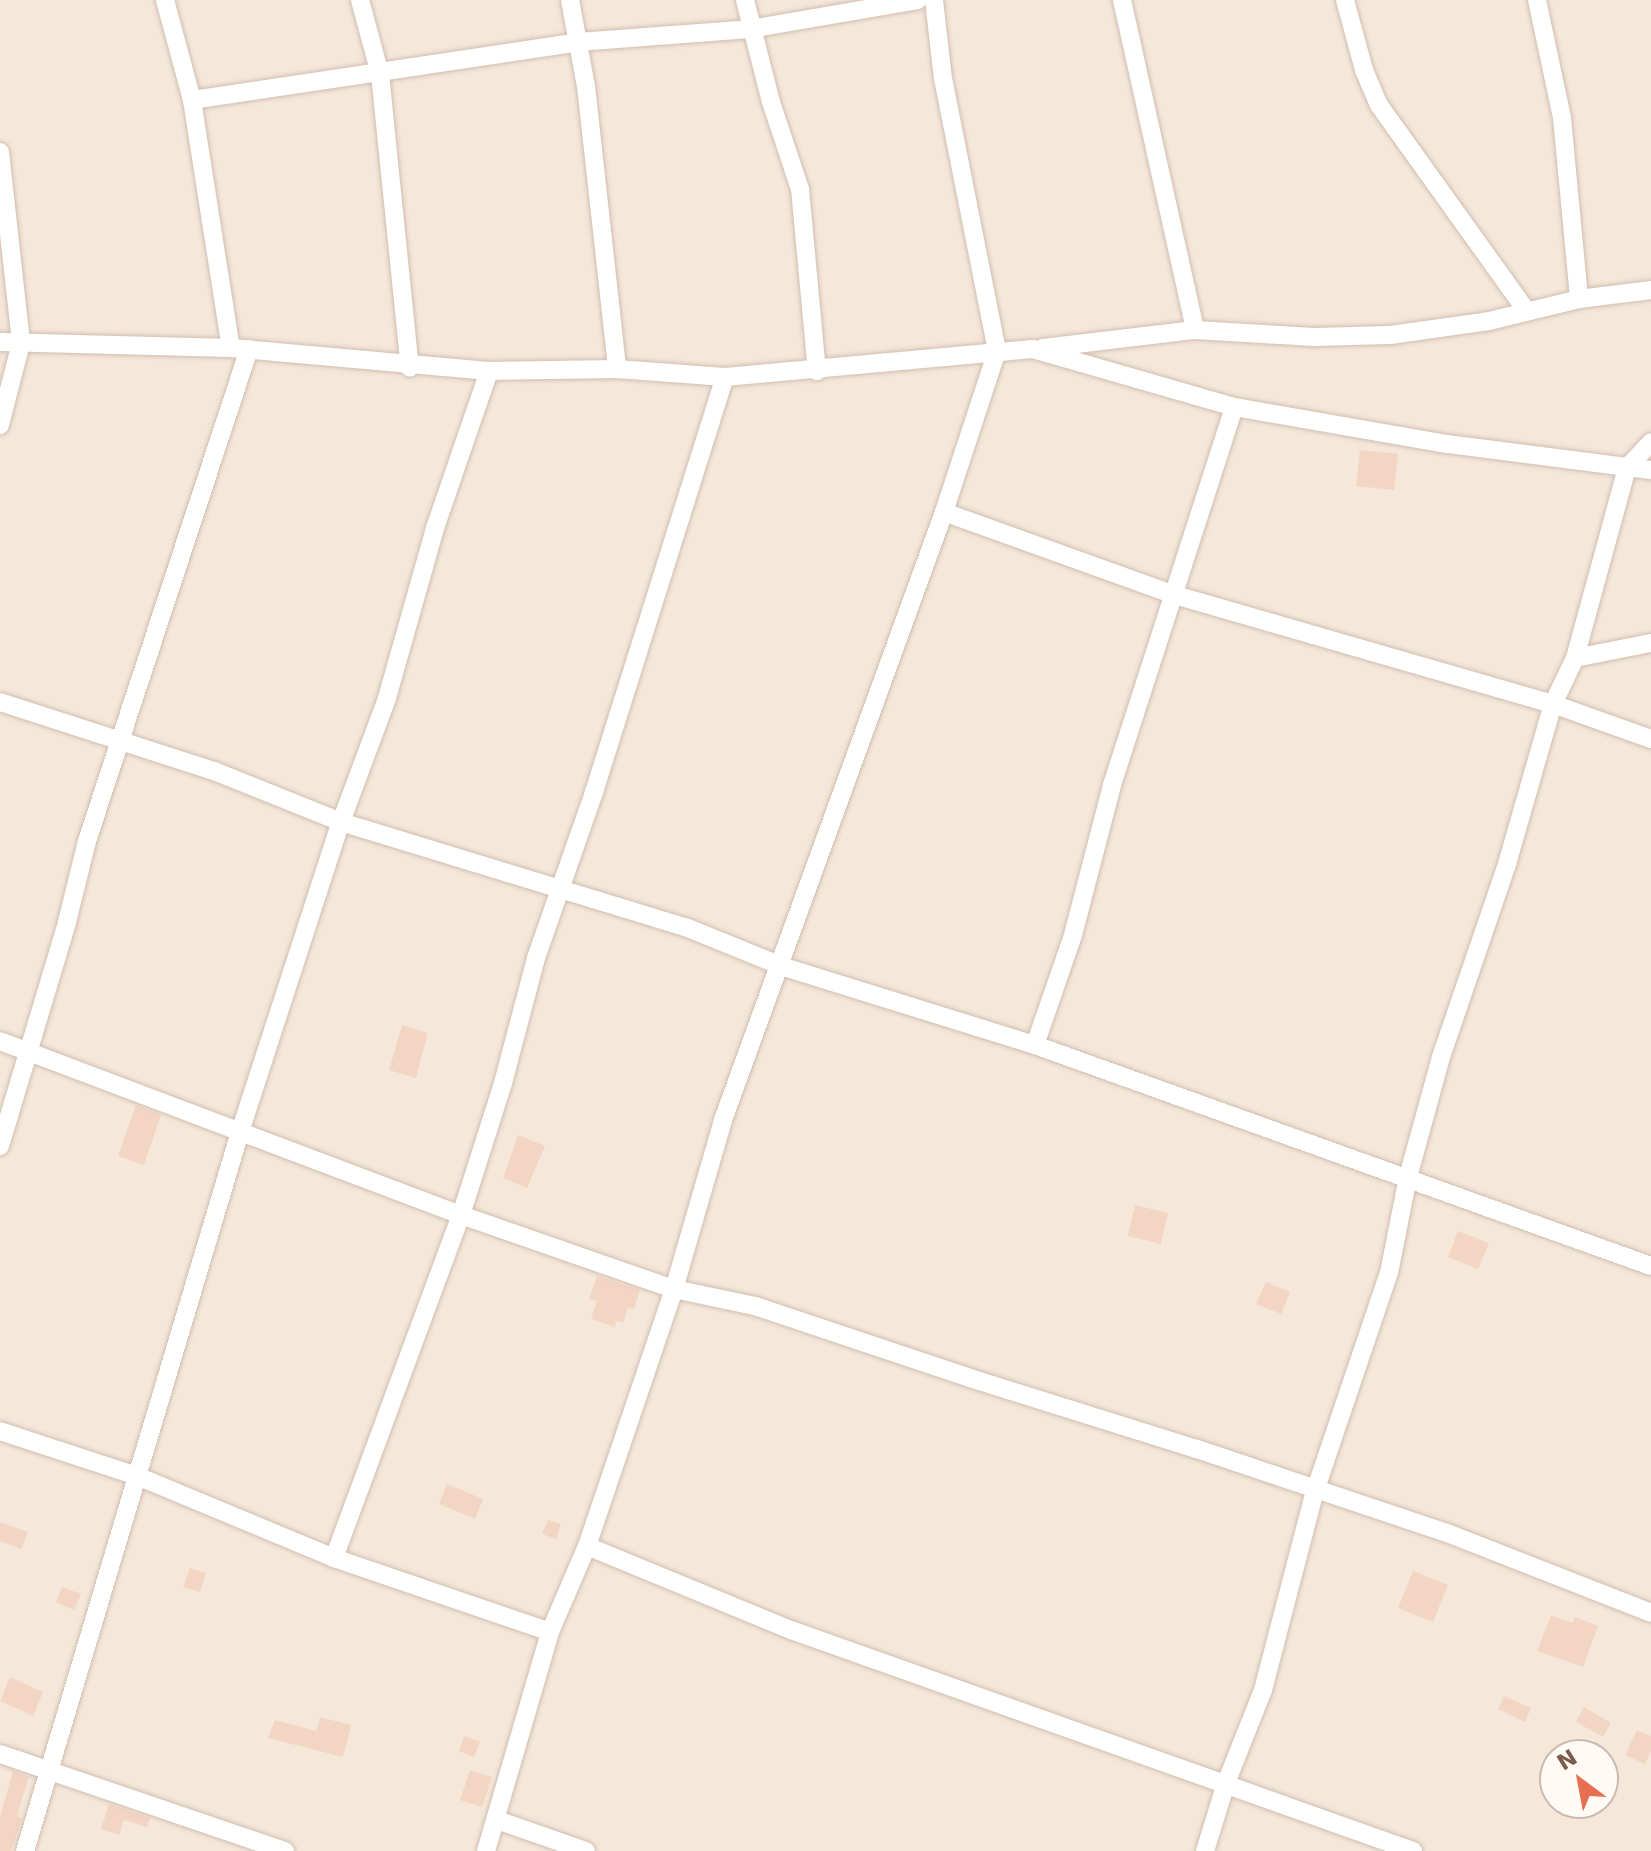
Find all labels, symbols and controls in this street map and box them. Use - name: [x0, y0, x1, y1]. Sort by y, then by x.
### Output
- north arrow: [1539, 1739, 1619, 1819]
- text: N: [1553, 1744, 1582, 1775]

